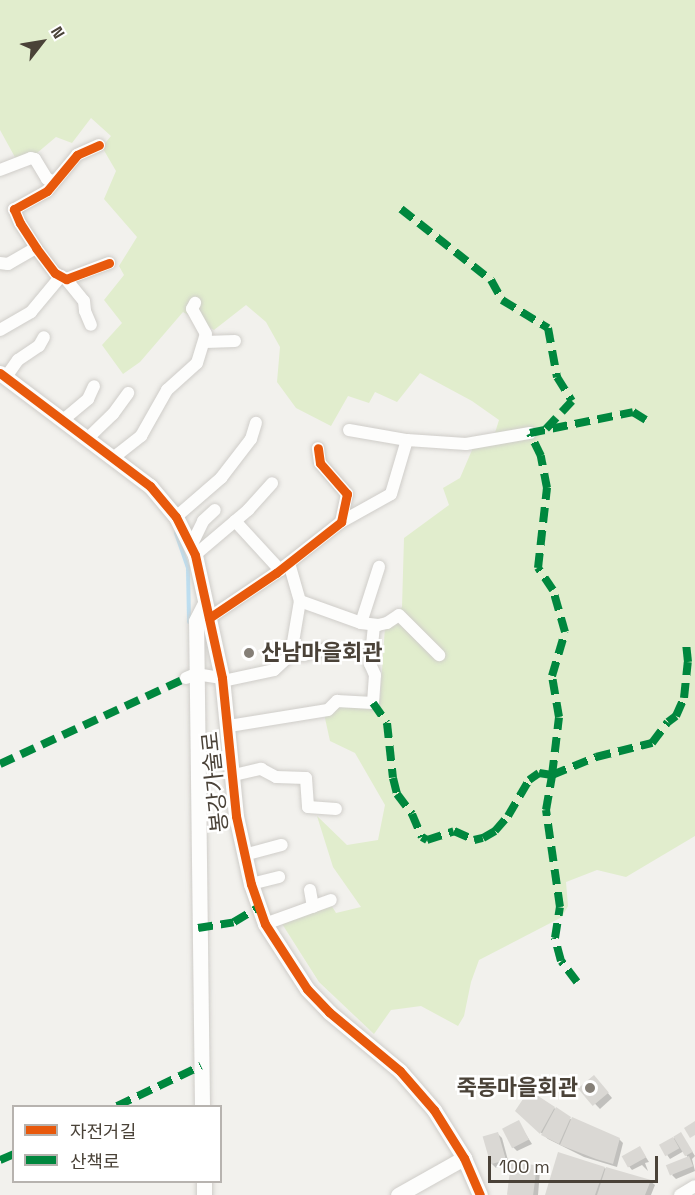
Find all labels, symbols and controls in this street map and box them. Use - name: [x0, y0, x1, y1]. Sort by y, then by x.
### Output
- north arrow: [12, 12, 72, 72]
- text: N: [46, 22, 70, 42]
- place label: 산남마을회관: [261, 640, 382, 666]
- marker: 산남마을회관: [242, 646, 256, 660]
- street label: 봉강가술로: [197, 730, 233, 834]
- place label: 죽동마을회관: [457, 1075, 578, 1101]
- marker: 죽동마을회관: [583, 1081, 597, 1095]
- legend: [12, 1105, 222, 1183]
- text: 자전거길: [70, 1120, 136, 1143]
- scale bar: [491, 1144, 660, 1182]
- text: 산책로: [70, 1150, 120, 1173]
- text: 100 m: [499, 1155, 550, 1178]

